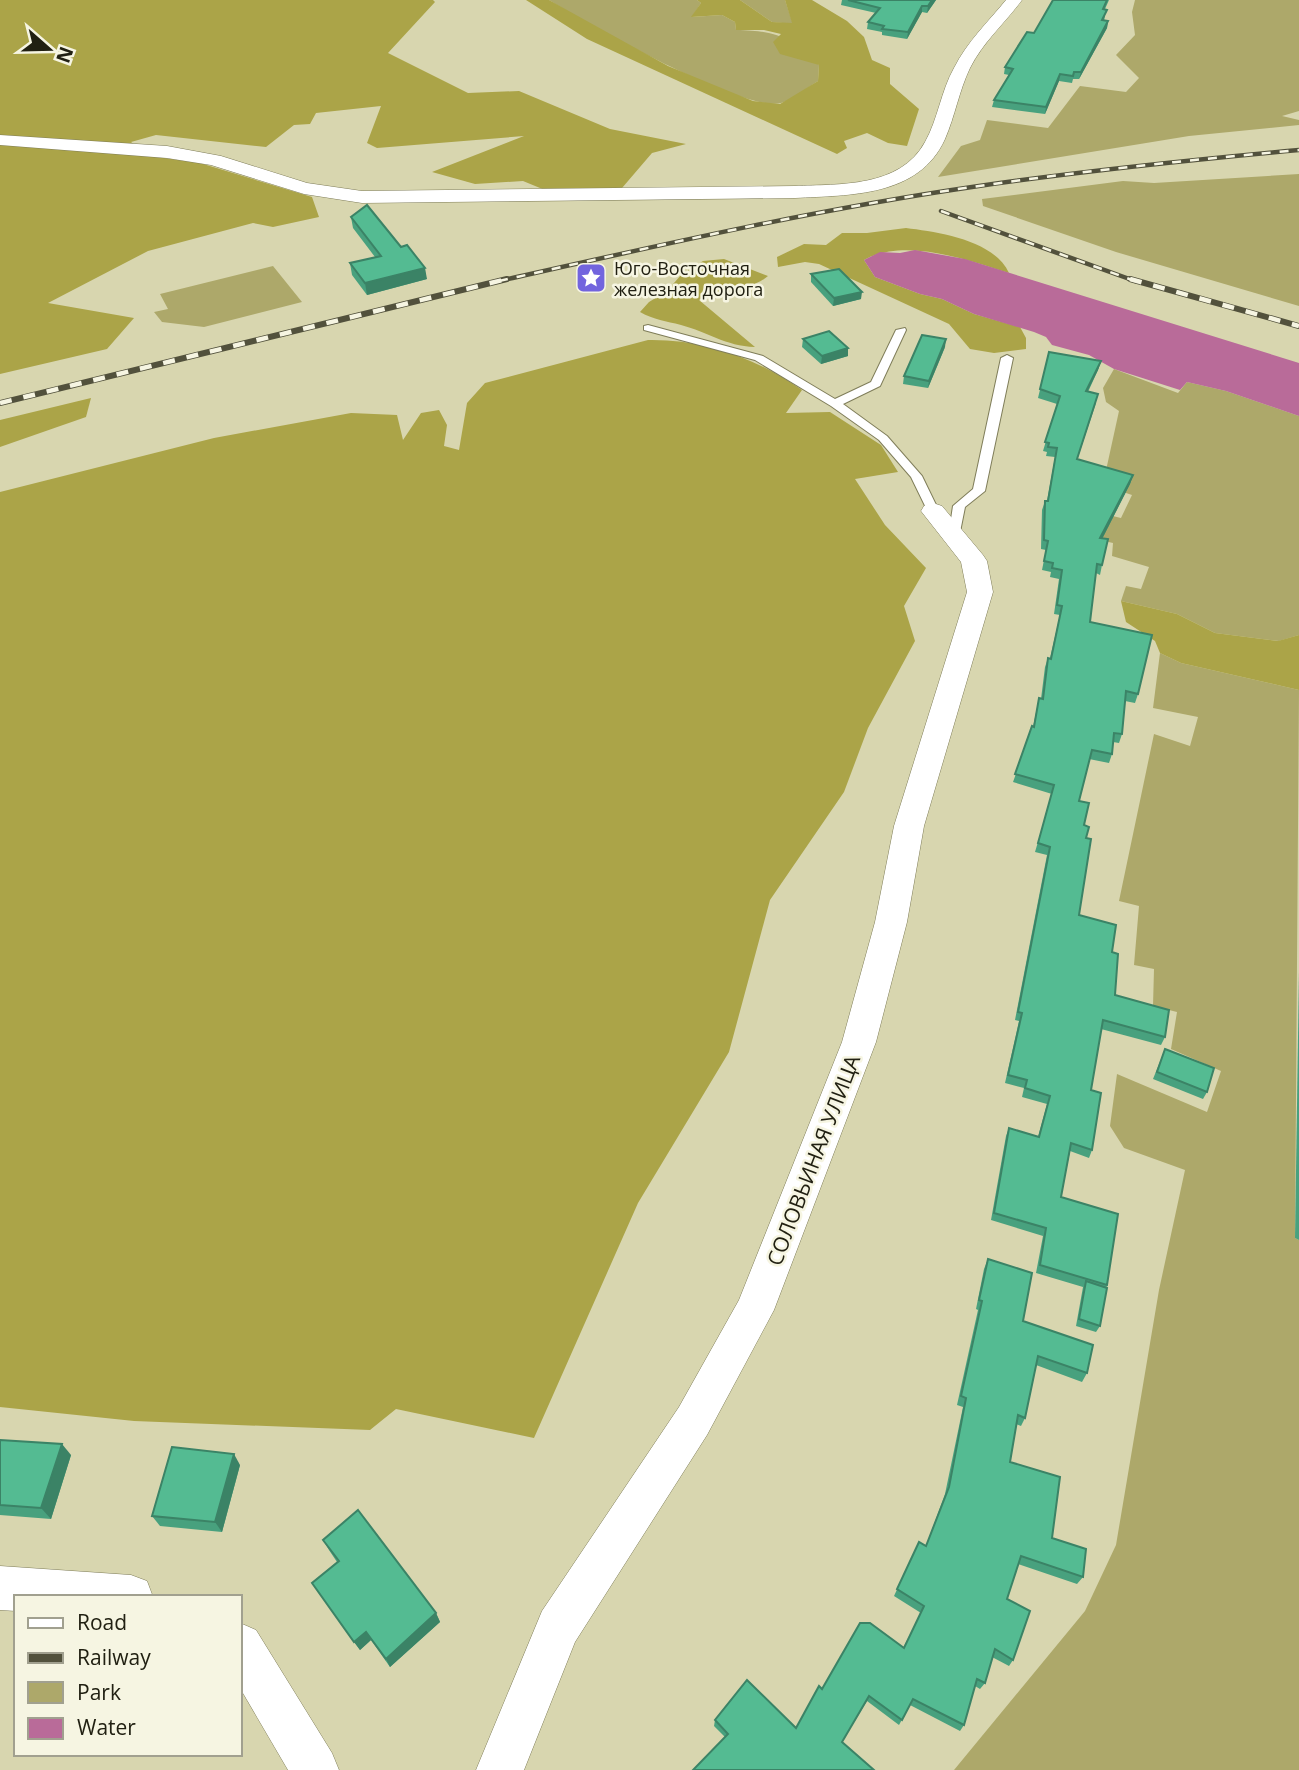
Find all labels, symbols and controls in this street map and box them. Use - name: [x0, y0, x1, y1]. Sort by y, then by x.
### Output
- north arrow: [14, 14, 84, 84]
- text: N: [50, 43, 80, 67]
- place label: Юго-Восточная железная дорога: [614, 256, 763, 301]
- place icon: Юго-Восточная железная дорога: [574, 261, 608, 295]
- street label: СОЛОВЬИНАЯ УЛИЦА: [760, 1050, 866, 1269]
- legend: [14, 1595, 242, 1756]
- text: Road: [77, 1608, 127, 1636]
- text: Railway: [77, 1643, 151, 1671]
- text: Park: [77, 1678, 121, 1706]
- text: Water: [77, 1713, 136, 1741]

